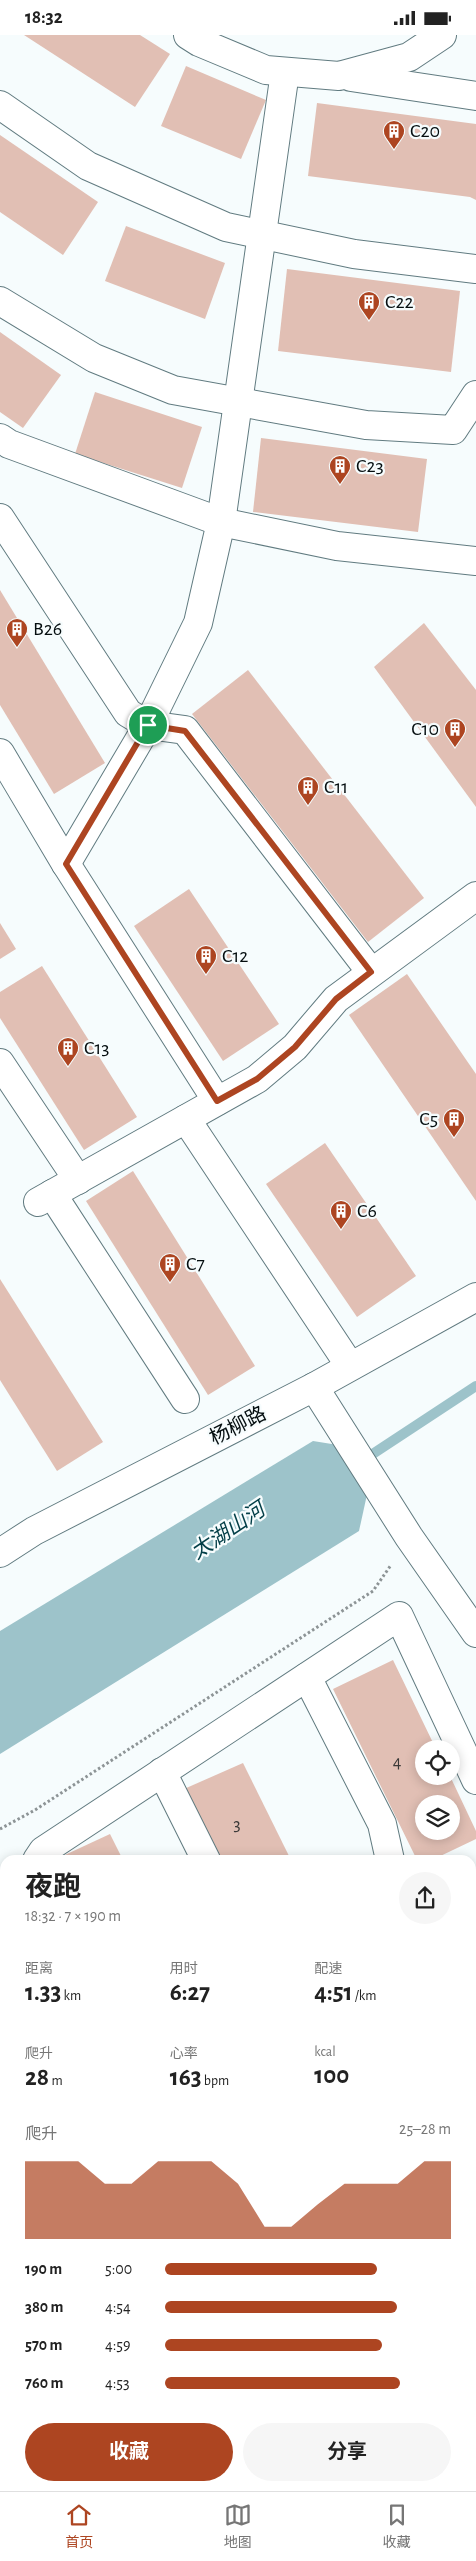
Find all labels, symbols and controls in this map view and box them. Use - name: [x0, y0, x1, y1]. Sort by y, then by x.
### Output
- text: 18:32: [25, 8, 63, 27]
- building icon: C20: [382, 119, 406, 150]
- place label: C20: [410, 121, 440, 141]
- building icon: C22: [357, 290, 381, 321]
- place label: C22: [385, 292, 414, 312]
- building icon: C23: [328, 454, 352, 485]
- place label: C23: [356, 456, 384, 476]
- building icon: B26: [5, 617, 29, 648]
- place label: B26: [33, 619, 62, 639]
- pin: [127, 704, 169, 746]
- icon: arrive: [134, 711, 162, 739]
- building icon: C10: [443, 717, 467, 748]
- place label: C10: [411, 719, 439, 739]
- building icon: C11: [296, 775, 320, 806]
- place label: C11: [324, 777, 348, 797]
- building icon: C12: [194, 944, 218, 975]
- place label: C12: [222, 946, 248, 966]
- building icon: C13: [56, 1036, 80, 1067]
- place label: C13: [84, 1038, 110, 1058]
- building icon: C5: [442, 1107, 466, 1138]
- place label: C5: [419, 1109, 438, 1129]
- building icon: C6: [329, 1199, 353, 1230]
- place label: C6: [357, 1201, 377, 1221]
- building icon: C7: [158, 1252, 182, 1283]
- place label: C7: [186, 1254, 205, 1274]
- street label: 杨柳路: [206, 1403, 269, 1449]
- water label: 太湖山河: [187, 1496, 272, 1563]
- map controls: [415, 1740, 460, 1840]
- button: locate: [415, 1740, 460, 1785]
- house number: 4: [393, 1754, 402, 1772]
- button: layers: [415, 1795, 460, 1840]
- house number: 3: [233, 1816, 241, 1834]
- button: share: [399, 1872, 451, 1924]
- text: 夜跑: [25, 1874, 81, 1902]
- text: 18:32 · 7 × 190 m: [25, 1908, 121, 1924]
- text: 距离: [25, 1962, 53, 1976]
- text: 用时: [170, 1962, 198, 1976]
- text: 配速: [314, 1962, 342, 1976]
- text: 1.33: [25, 1980, 61, 2005]
- text: 6:27: [170, 1980, 210, 2005]
- text: 4:51: [314, 1980, 352, 2005]
- text: km: [61, 1989, 81, 2003]
- text: /km: [352, 1989, 376, 2003]
- text: kcal: [314, 2045, 336, 2059]
- text: 爬升: [25, 2047, 53, 2061]
- text: 心率: [170, 2047, 198, 2061]
- text: 100: [314, 2063, 349, 2088]
- text: 28: [25, 2065, 49, 2090]
- text: 163: [170, 2065, 202, 2090]
- text: m: [49, 2074, 63, 2088]
- text: bpm: [202, 2074, 229, 2088]
- text: 25–28 m: [399, 2121, 451, 2137]
- text: 爬升: [25, 2126, 57, 2142]
- text: 190 m: [25, 2261, 62, 2277]
- text: 5:00: [105, 2261, 132, 2277]
- text: 380 m: [25, 2299, 63, 2315]
- text: 4:54: [105, 2299, 131, 2315]
- text: 570 m: [25, 2337, 63, 2353]
- text: 4:59: [105, 2337, 131, 2353]
- text: 760 m: [25, 2375, 63, 2391]
- text: 4:53: [105, 2375, 130, 2391]
- button: 收藏: [25, 2423, 233, 2481]
- button: 分享: [243, 2423, 451, 2481]
- tab: 首页: [65, 2501, 93, 2552]
- tab: 地图: [224, 2501, 252, 2552]
- tab: 收藏: [383, 2501, 411, 2552]

